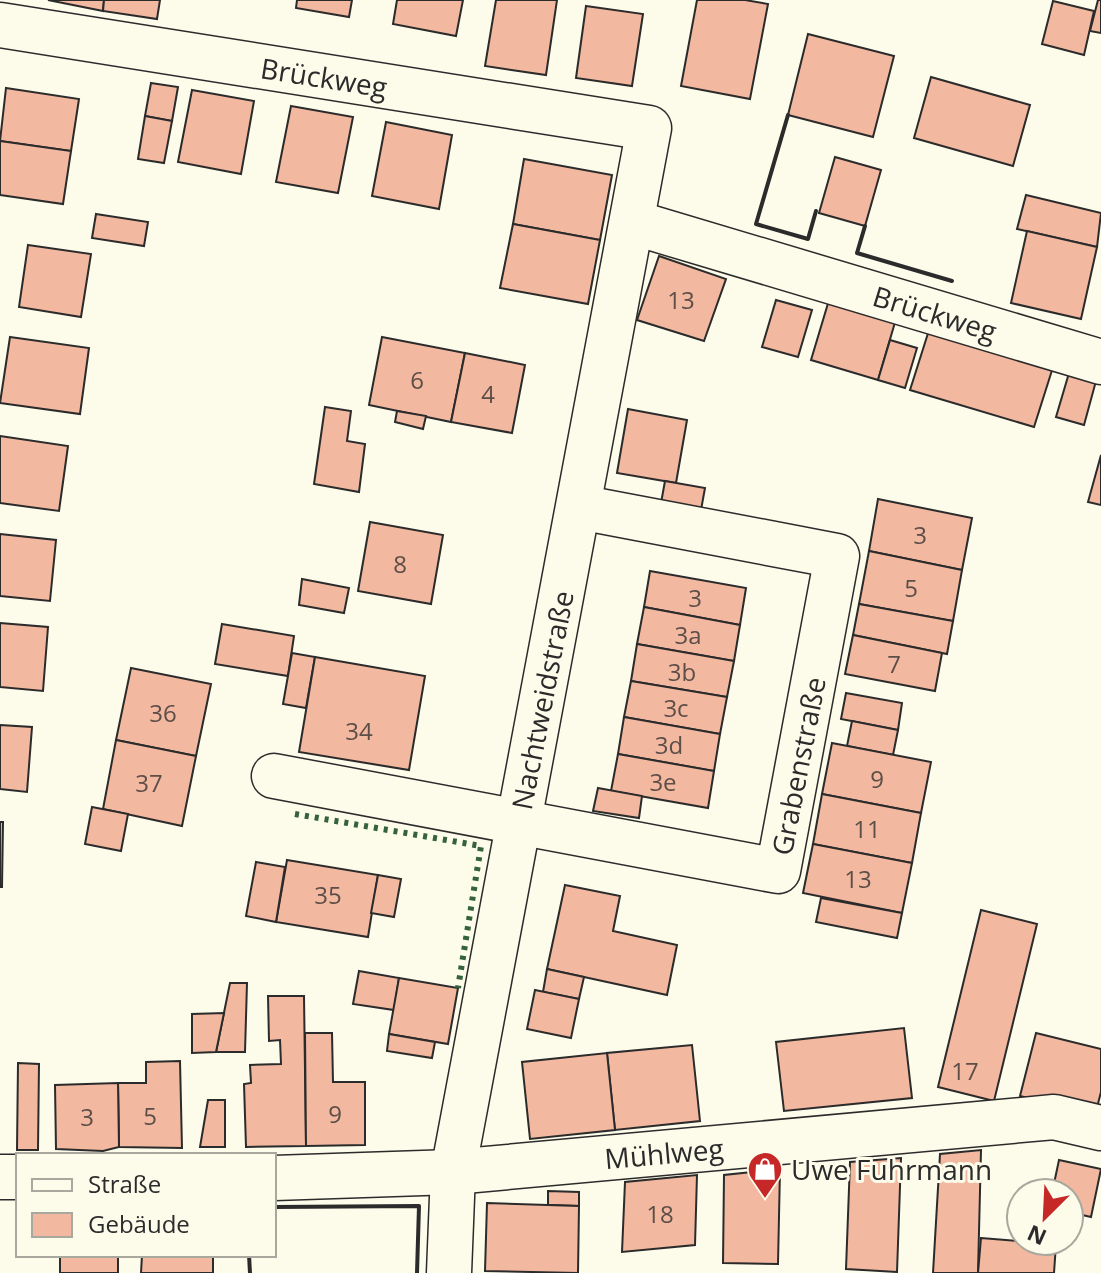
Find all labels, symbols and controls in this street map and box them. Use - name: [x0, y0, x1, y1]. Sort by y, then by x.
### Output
- street label: Brückweg: [258, 48, 390, 106]
- street label: Brückweg: [869, 276, 1001, 350]
- house number: 13: [667, 283, 695, 316]
- house number: 6: [410, 363, 424, 396]
- house number: 4: [481, 377, 495, 410]
- house number: 3: [913, 518, 927, 551]
- house number: 8: [393, 547, 407, 580]
- house number: 5: [904, 571, 918, 604]
- house number: 3: [688, 581, 702, 614]
- street label: Nachtweidstraße: [502, 587, 582, 813]
- house number: 3a: [674, 618, 702, 651]
- house number: 7: [887, 647, 901, 680]
- house number: 3b: [668, 655, 696, 688]
- street label: Grabenstraße: [762, 674, 834, 858]
- house number: 3c: [663, 691, 689, 724]
- house number: 36: [149, 696, 177, 729]
- house number: 34: [345, 714, 373, 747]
- house number: 3d: [655, 728, 683, 761]
- house number: 9: [870, 762, 884, 795]
- house number: 3e: [649, 765, 677, 798]
- house number: 37: [135, 766, 163, 799]
- house number: 11: [853, 812, 881, 845]
- house number: 13: [844, 862, 872, 895]
- house number: 35: [314, 878, 342, 911]
- house number: 17: [951, 1054, 979, 1087]
- house number: 9: [328, 1097, 342, 1130]
- house number: 5: [143, 1099, 157, 1132]
- house number: 3: [80, 1100, 94, 1133]
- street label: Mühlweg: [603, 1129, 725, 1177]
- shop icon: Uwe Fuhrmann: [746, 1150, 784, 1200]
- place label: Uwe Fuhrmann: [791, 1150, 992, 1188]
- legend: [16, 1153, 276, 1257]
- text: Straße: [88, 1167, 161, 1200]
- north arrow: [1005, 1177, 1085, 1257]
- house number: 18: [646, 1197, 674, 1230]
- text: Gebäude: [88, 1207, 190, 1240]
- text: N: [1022, 1219, 1051, 1254]

